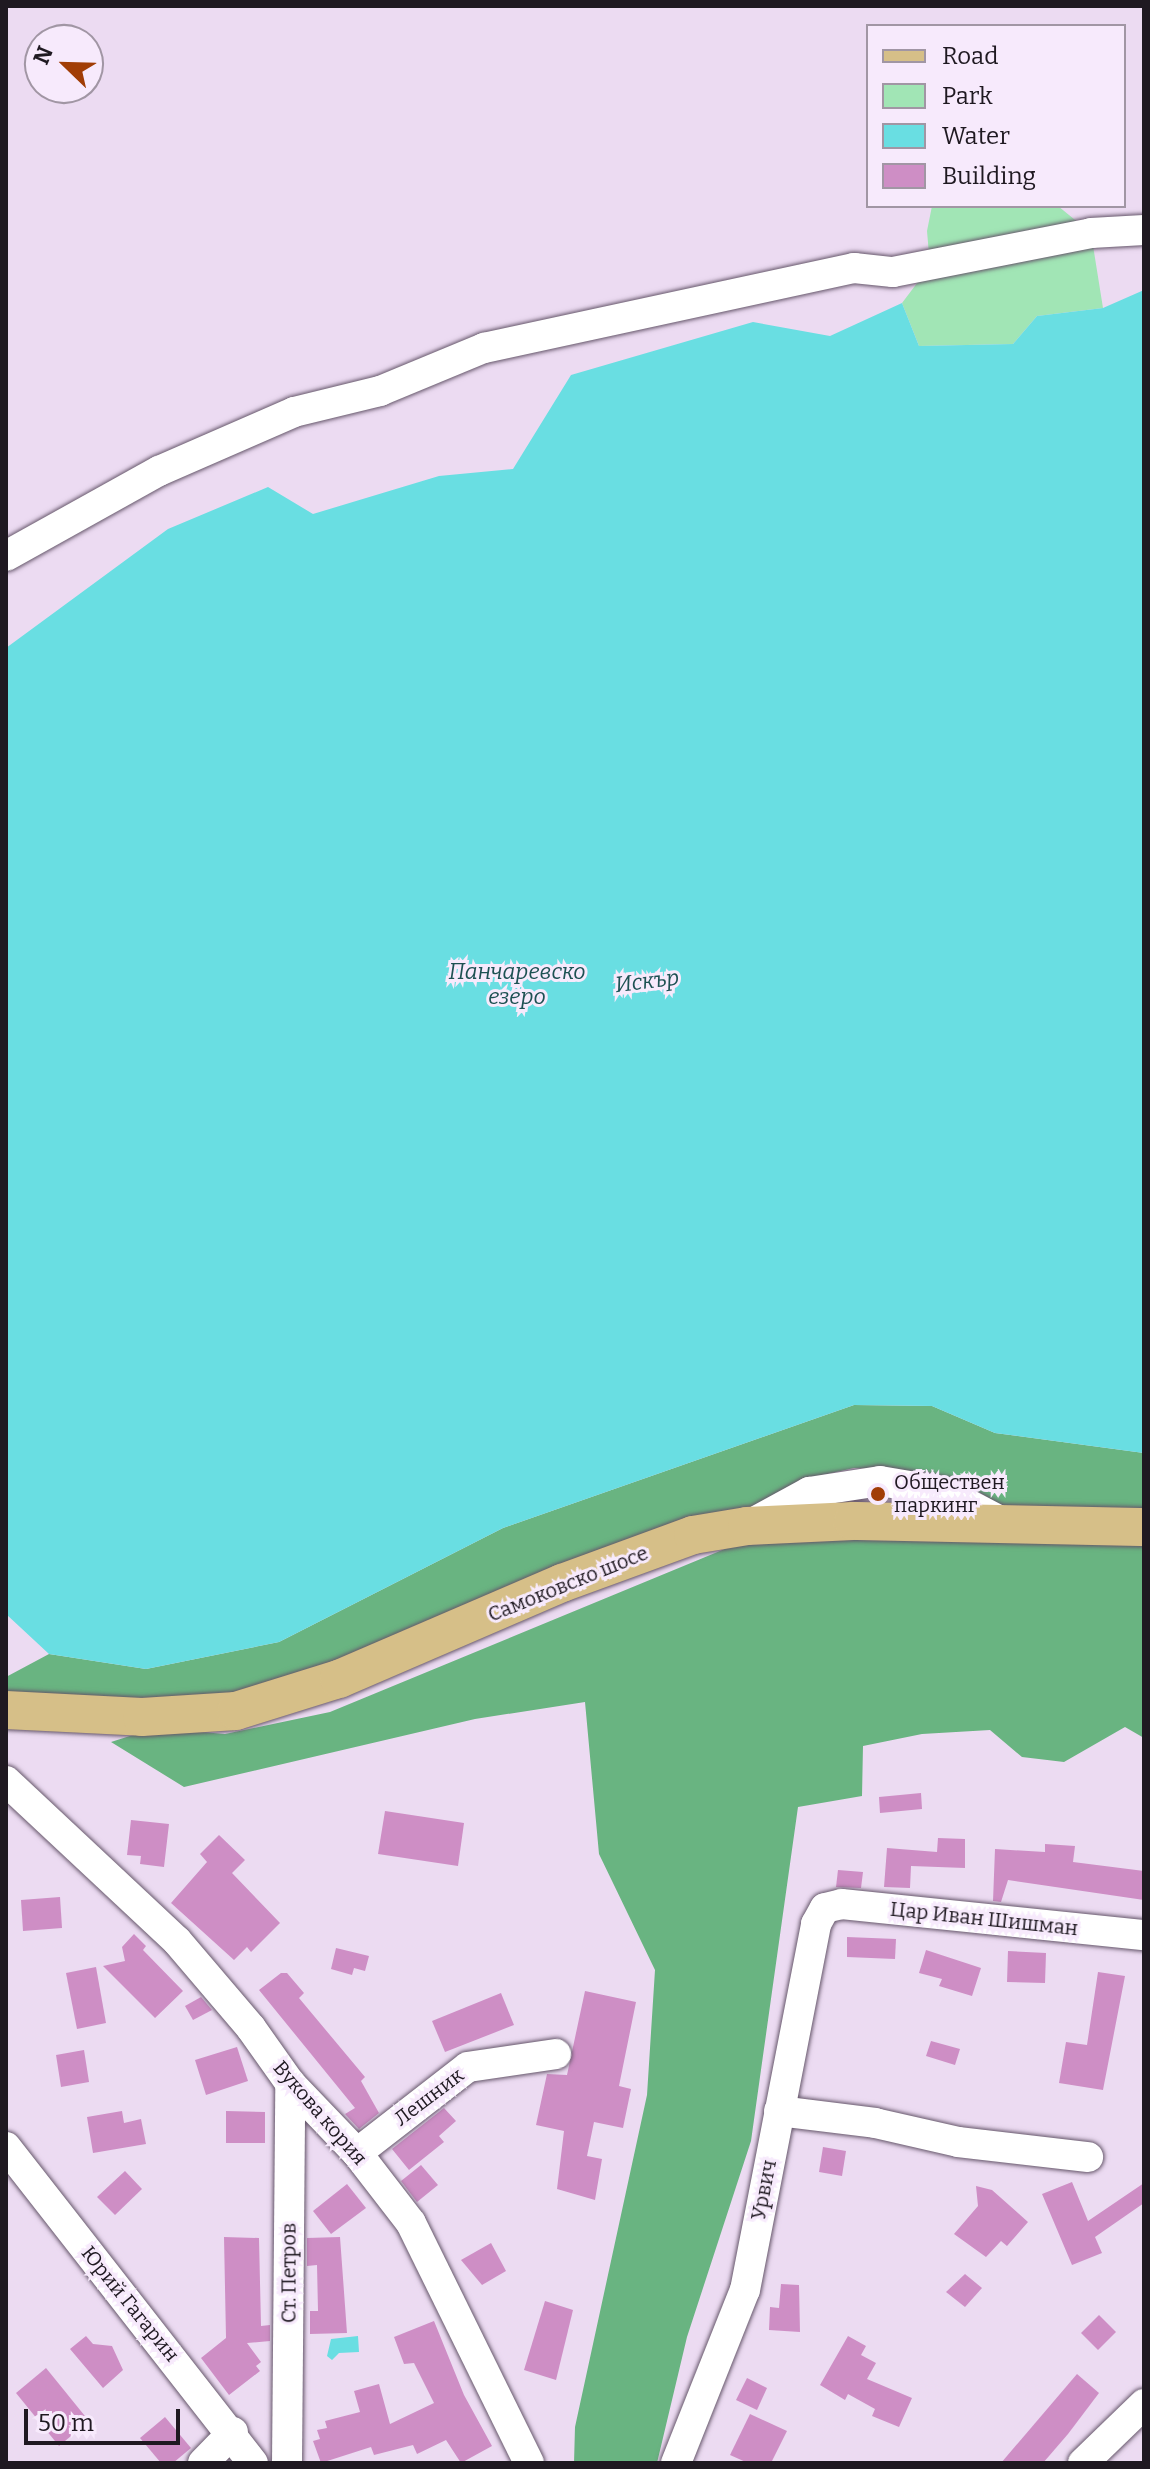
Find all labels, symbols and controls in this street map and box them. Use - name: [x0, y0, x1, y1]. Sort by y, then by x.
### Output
- north arrow: [24, 24, 104, 104]
- legend: [866, 24, 1126, 208]
- text: N: [28, 42, 59, 68]
- text: Road: [942, 42, 998, 70]
- text: Park: [942, 82, 993, 110]
- text: Water: [942, 122, 1010, 150]
- text: Building: [942, 162, 1036, 190]
- water label: Панчаревско езеро: [448, 958, 586, 1010]
- water label: Искър: [613, 964, 681, 998]
- place label: Обществен паркинг: [894, 1470, 1005, 1517]
- marker: Обществен паркинг: [869, 1485, 887, 1503]
- street label: Самоковско шосе: [485, 1541, 651, 1627]
- street label: Цар Иван Шишман: [889, 1897, 1079, 1941]
- street label: Вукова кория: [268, 2056, 372, 2170]
- street label: Лешник: [390, 2063, 468, 2131]
- street label: Урвич: [746, 2158, 782, 2222]
- street label: Ст. Петров: [277, 2223, 301, 2323]
- street label: Юрий Гагарин: [76, 2241, 184, 2367]
- scale bar: [28, 2393, 184, 2443]
- text: 50 m: [38, 2409, 94, 2437]

